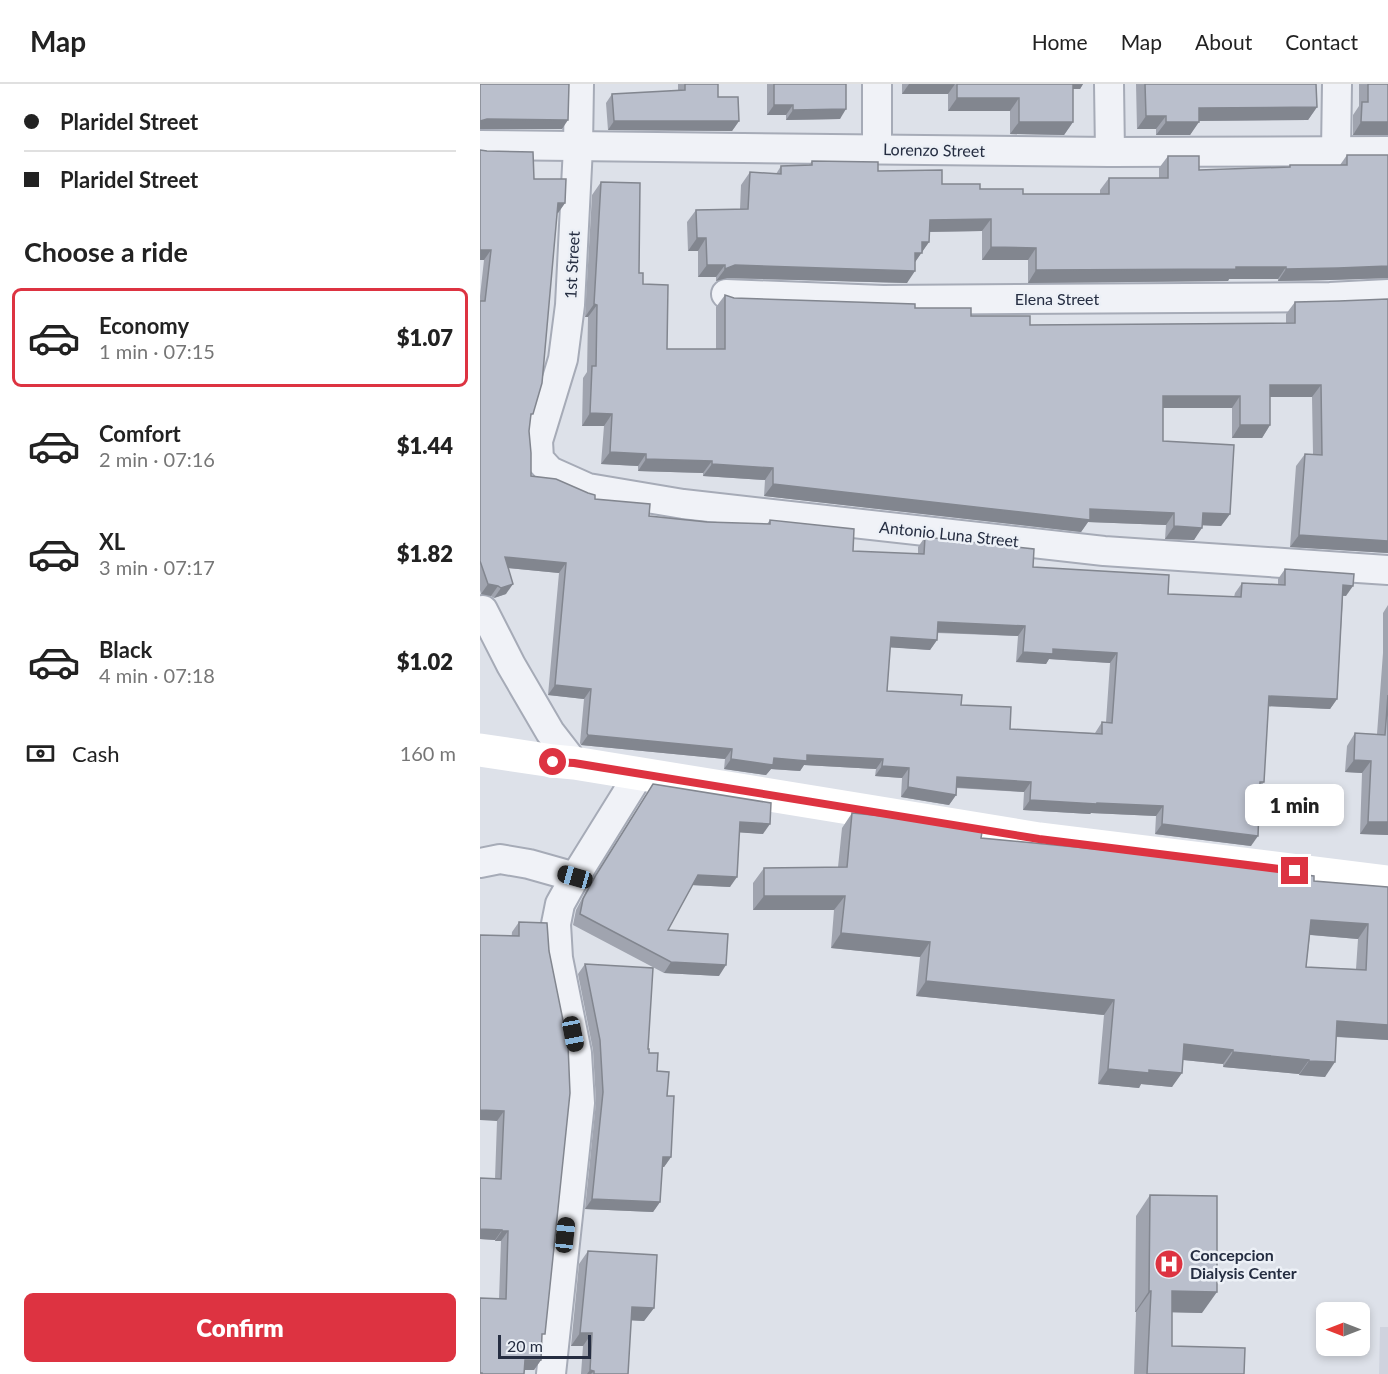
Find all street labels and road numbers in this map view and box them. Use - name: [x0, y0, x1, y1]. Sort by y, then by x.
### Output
- street label: Lorenzo Street: [883, 139, 985, 160]
- street label: 1st Street: [560, 230, 583, 300]
- street label: Elena Street: [1015, 289, 1100, 308]
- street label: Antonio Luna Street: [878, 517, 1020, 550]

